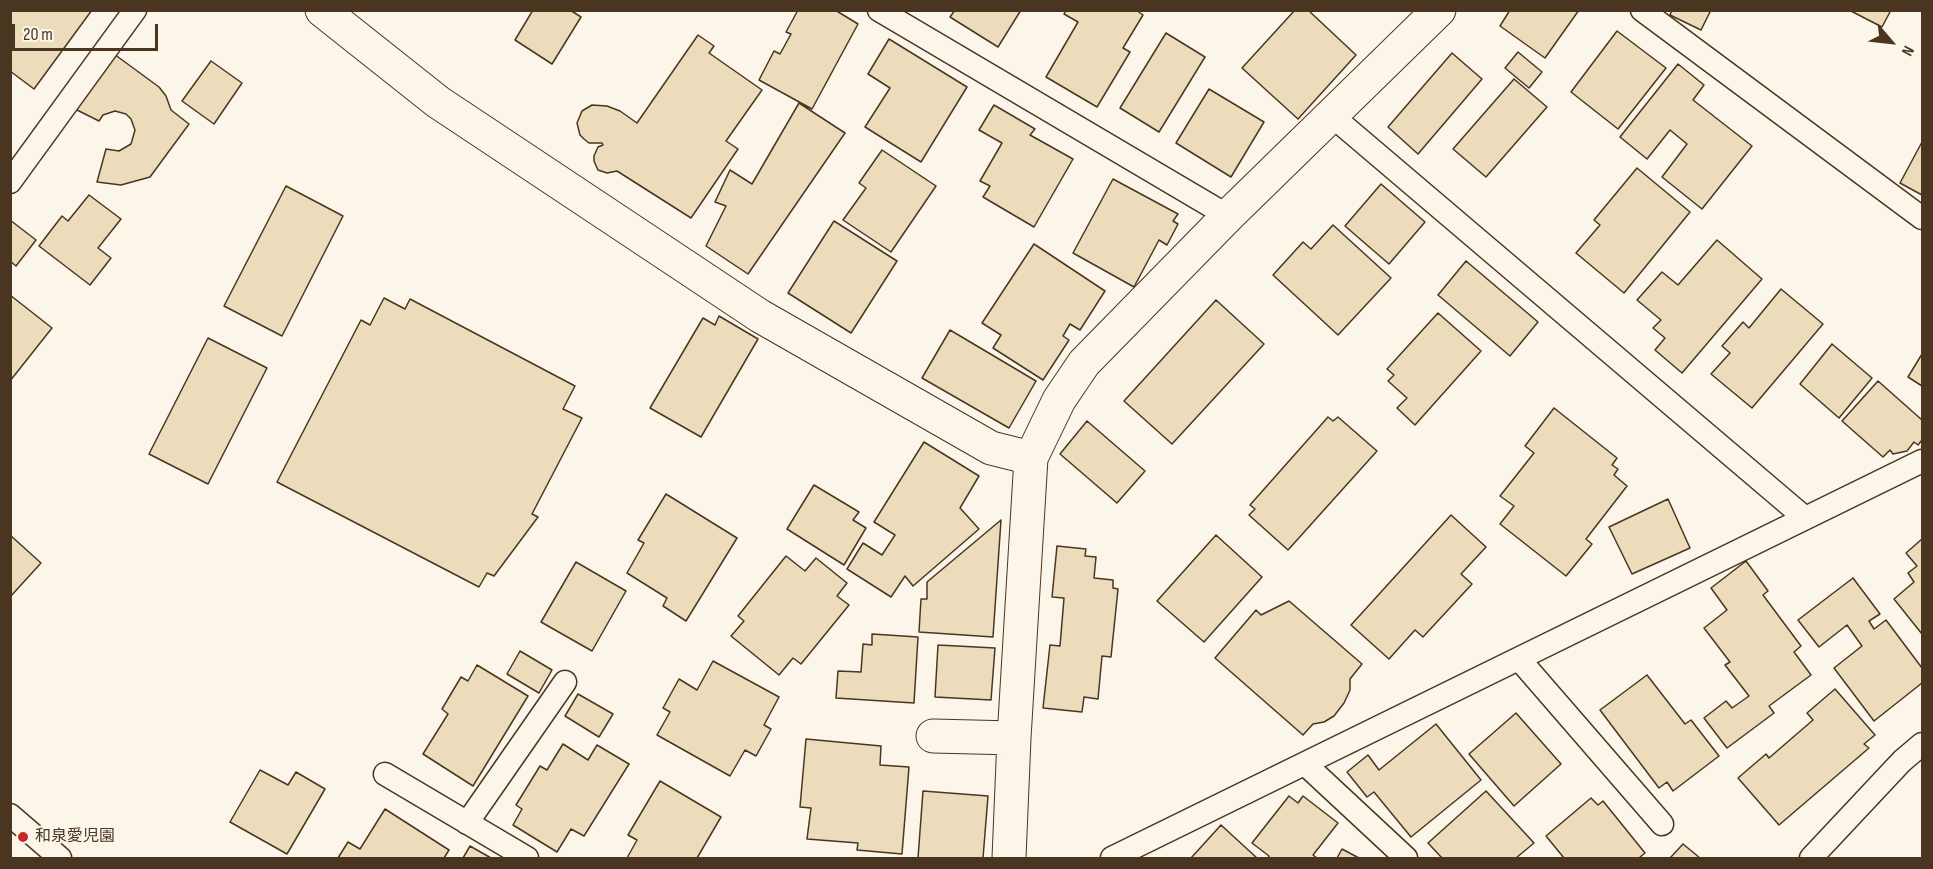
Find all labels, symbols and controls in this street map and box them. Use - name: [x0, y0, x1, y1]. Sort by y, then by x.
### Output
- scale bar: [15, 12, 160, 50]
- north arrow: [1861, 12, 1921, 72]
- text: 20 m: [23, 24, 53, 45]
- text: N: [1897, 42, 1918, 59]
- place label: 和泉愛児園: [35, 827, 115, 847]
- marker: 和泉愛児園: [16, 830, 30, 844]

